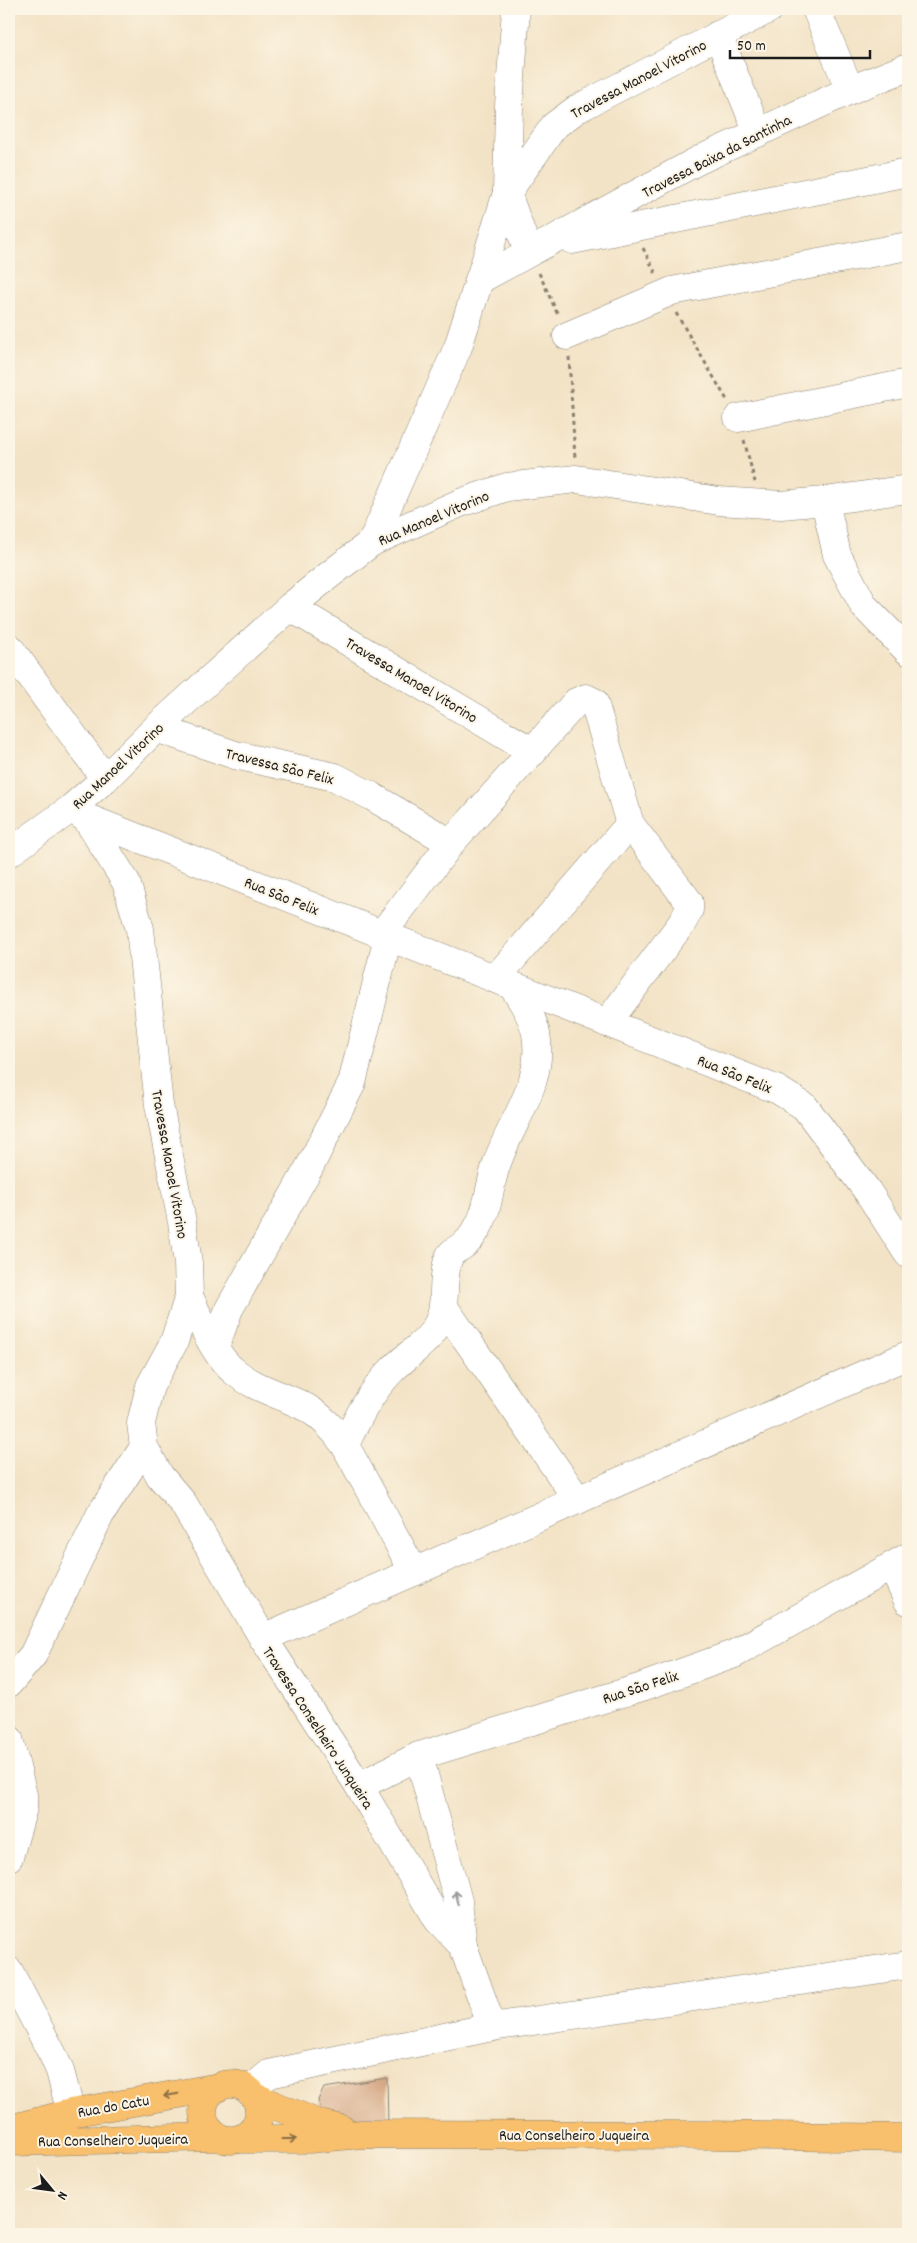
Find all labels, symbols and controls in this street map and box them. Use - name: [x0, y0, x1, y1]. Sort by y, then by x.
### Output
- scale bar: [730, 28, 870, 60]
- street label: Travessa Manoel Vitorino: [567, 35, 711, 126]
- text: 50 m: [737, 36, 766, 58]
- street label: Travessa Baixa da Santinha: [638, 109, 796, 205]
- street label: Rua Manoel Vitorino: [375, 486, 493, 553]
- street label: Travessa Manoel Vitorino: [340, 632, 481, 730]
- street label: Rua Manoel Vitorino: [67, 718, 170, 816]
- street label: Travessa São Felix: [223, 743, 336, 792]
- street label: Rua São Felix: [240, 872, 322, 923]
- street label: Rua São Felix: [693, 1050, 775, 1101]
- street label: Travessa Manoel Vitorino: [144, 1088, 193, 1241]
- street label: Travessa Conselheiro Junqueira: [256, 1643, 378, 1815]
- street label: Rua São Felix: [600, 1665, 682, 1711]
- one-way arrow: [452, 1891, 461, 1907]
- street label: Rua do Catu: [76, 2090, 151, 2125]
- one-way arrow: [164, 2091, 180, 2101]
- street label: Rua Conselheiro Juqueira: [499, 2125, 649, 2148]
- street label: Rua Conselheiro Juqueira: [38, 2129, 189, 2154]
- one-way arrow: [280, 2134, 296, 2144]
- north arrow: [28, 2166, 78, 2216]
- text: N: [51, 2187, 72, 2203]

